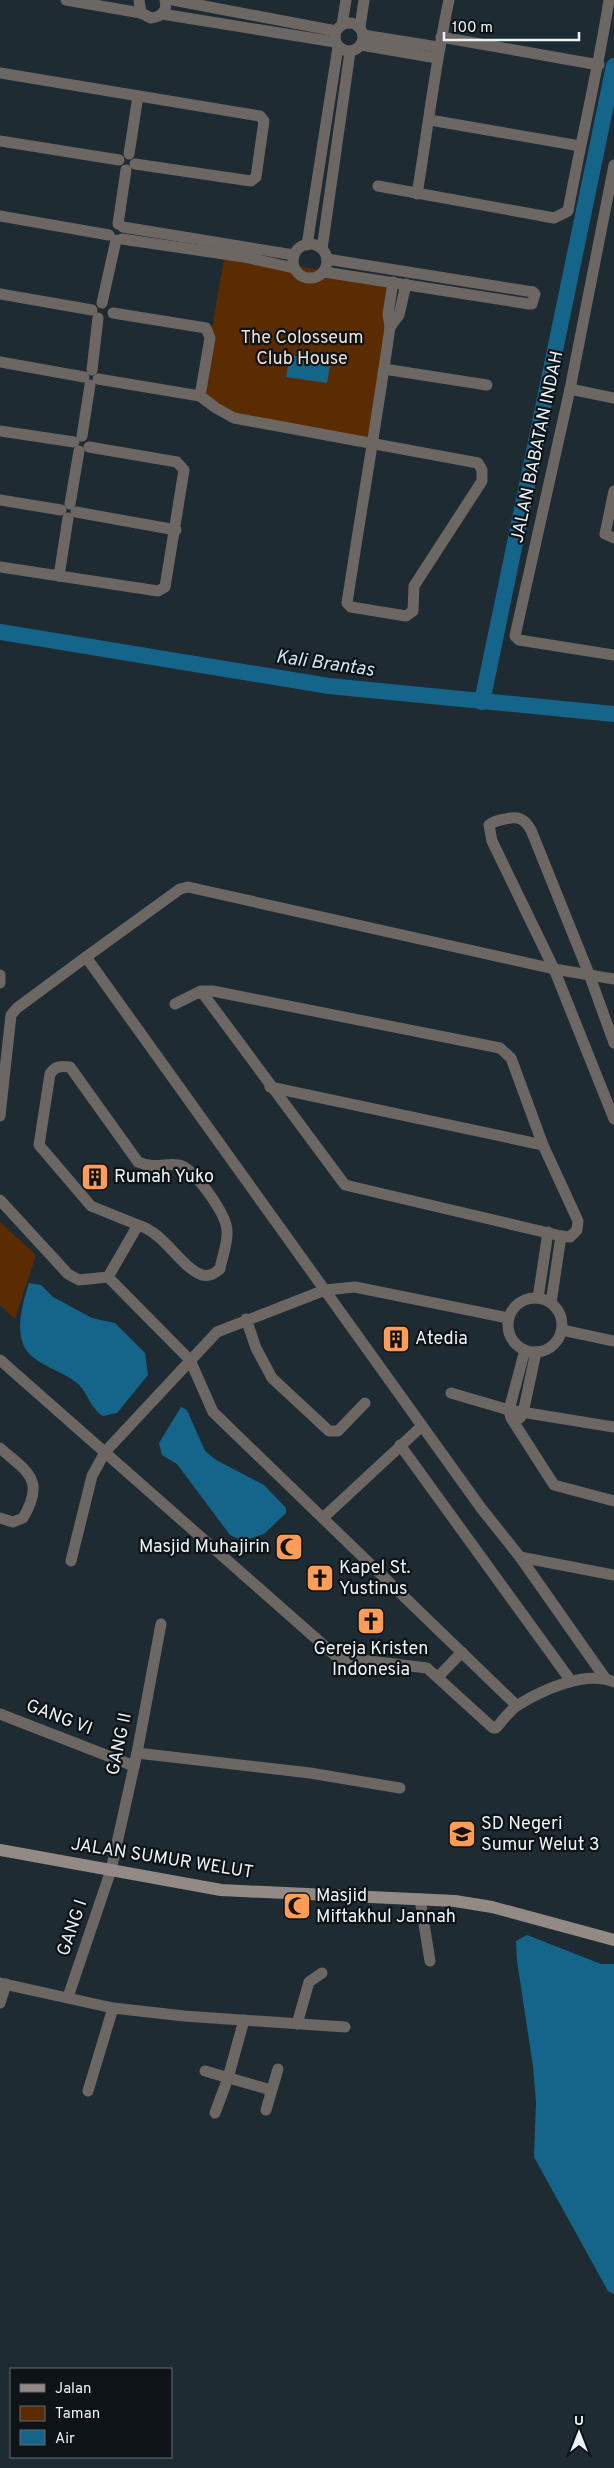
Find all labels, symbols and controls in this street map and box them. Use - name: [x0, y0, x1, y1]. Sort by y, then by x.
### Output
- scale bar: [444, 10, 579, 42]
- text: 100 m: [452, 19, 493, 38]
- park label: The Colosseum Club House: [240, 327, 364, 371]
- street label: JALAN BABATAN INDAH: [506, 349, 570, 545]
- water label: Kali Brantas: [274, 645, 376, 683]
- building icon: Rumah Yuko: [80, 1162, 110, 1192]
- place label: Rumah Yuko: [114, 1166, 214, 1189]
- building icon: Atedia: [381, 1324, 411, 1354]
- place label: Atedia: [415, 1328, 468, 1351]
- mosque icon: Masjid Muhajirin: [274, 1532, 304, 1562]
- place label: Masjid Muhajirin: [139, 1536, 270, 1559]
- place label: Kapel St. Yustinus: [339, 1557, 411, 1601]
- church icon: Kapel St. Yustinus: [305, 1563, 335, 1593]
- church icon: Gereja Kristen Indonesia: [356, 1606, 386, 1636]
- place label: Gereja Kristen Indonesia: [313, 1638, 429, 1682]
- street label: GANG VI: [23, 1695, 95, 1741]
- street label: GANG II: [102, 1711, 138, 1777]
- place label: SD Negeri Sumur Welut 3: [481, 1813, 600, 1857]
- school or university icon: SD Negeri Sumur Welut 3: [447, 1819, 477, 1849]
- street label: JALAN SUMUR WELUT: [69, 1833, 255, 1885]
- place label: Masjid Miftakhul Jannah: [316, 1885, 456, 1929]
- mosque icon: Masjid Miftakhul Jannah: [282, 1891, 312, 1921]
- street label: GANG I: [53, 1897, 93, 1959]
- legend: [10, 2368, 172, 2458]
- text: Jalan: [55, 2380, 92, 2399]
- text: Taman: [55, 2405, 100, 2424]
- north arrow: [554, 2408, 604, 2458]
- text: U: [574, 2413, 584, 2430]
- text: Air: [55, 2430, 75, 2449]

